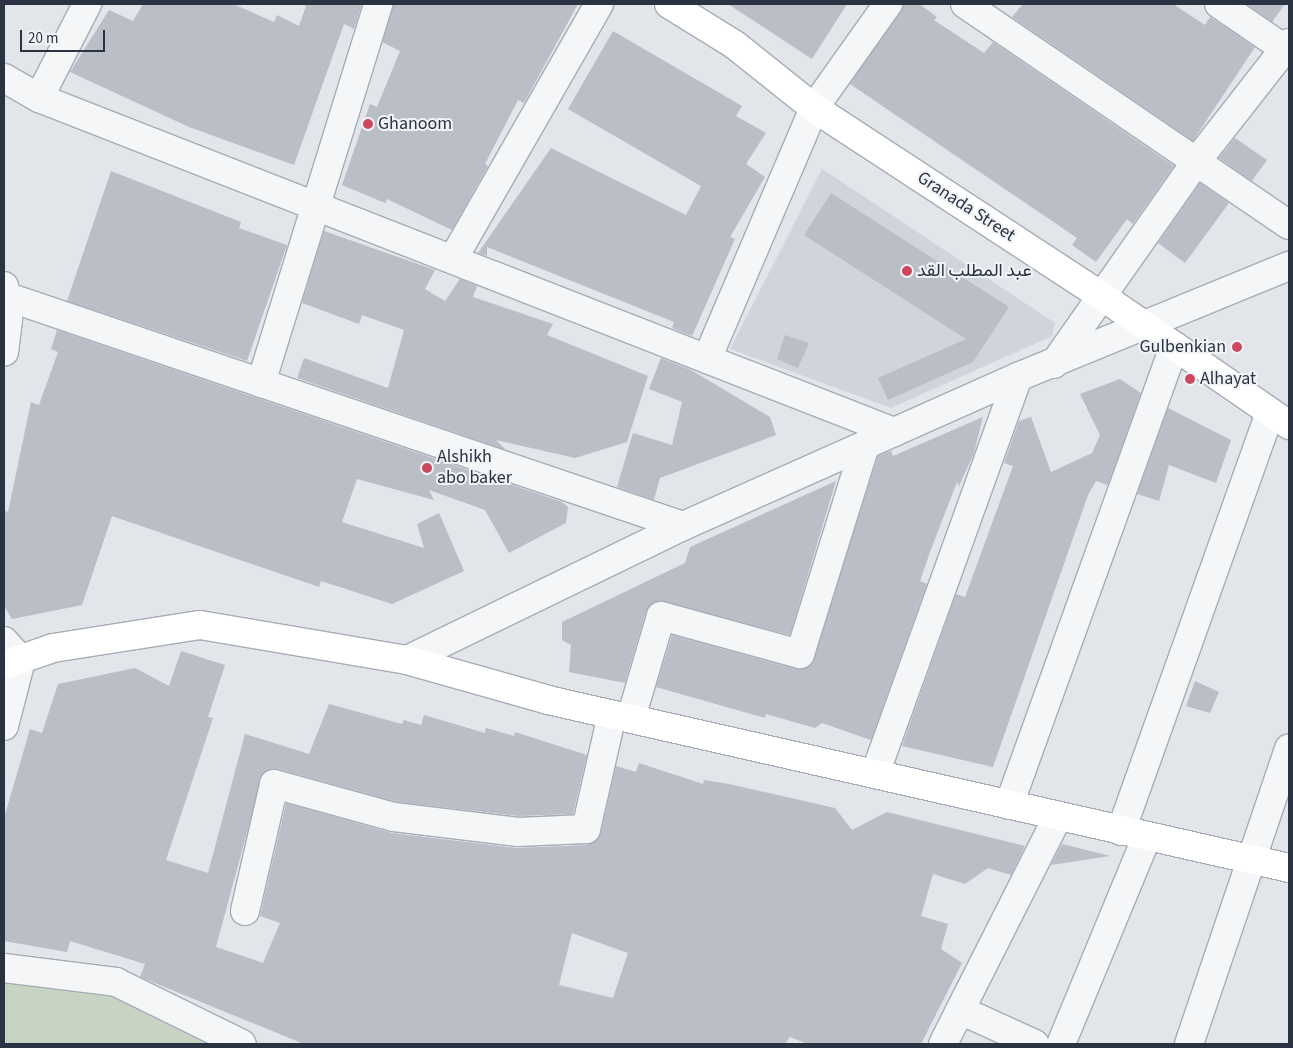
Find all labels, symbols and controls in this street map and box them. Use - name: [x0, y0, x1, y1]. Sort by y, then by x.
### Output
- scale bar: [22, 20, 108, 52]
- text: 20 m: [28, 28, 58, 49]
- place label: Ghanoom: [378, 113, 452, 135]
- marker: Ghanoom: [362, 118, 374, 130]
- street label: Granada Street: [913, 167, 1019, 247]
- place label: عبد المطلب القد: [917, 260, 1032, 282]
- marker: عبد المطلب القد: [901, 265, 913, 277]
- place label: Gulbenkian: [1140, 336, 1226, 358]
- marker: Gulbenkian: [1230, 340, 1244, 354]
- place label: Alhayat: [1200, 368, 1256, 390]
- marker: Alhayat: [1184, 373, 1196, 385]
- place label: Alshikh abo baker: [437, 447, 512, 489]
- marker: Alshikh abo baker: [421, 462, 433, 474]

